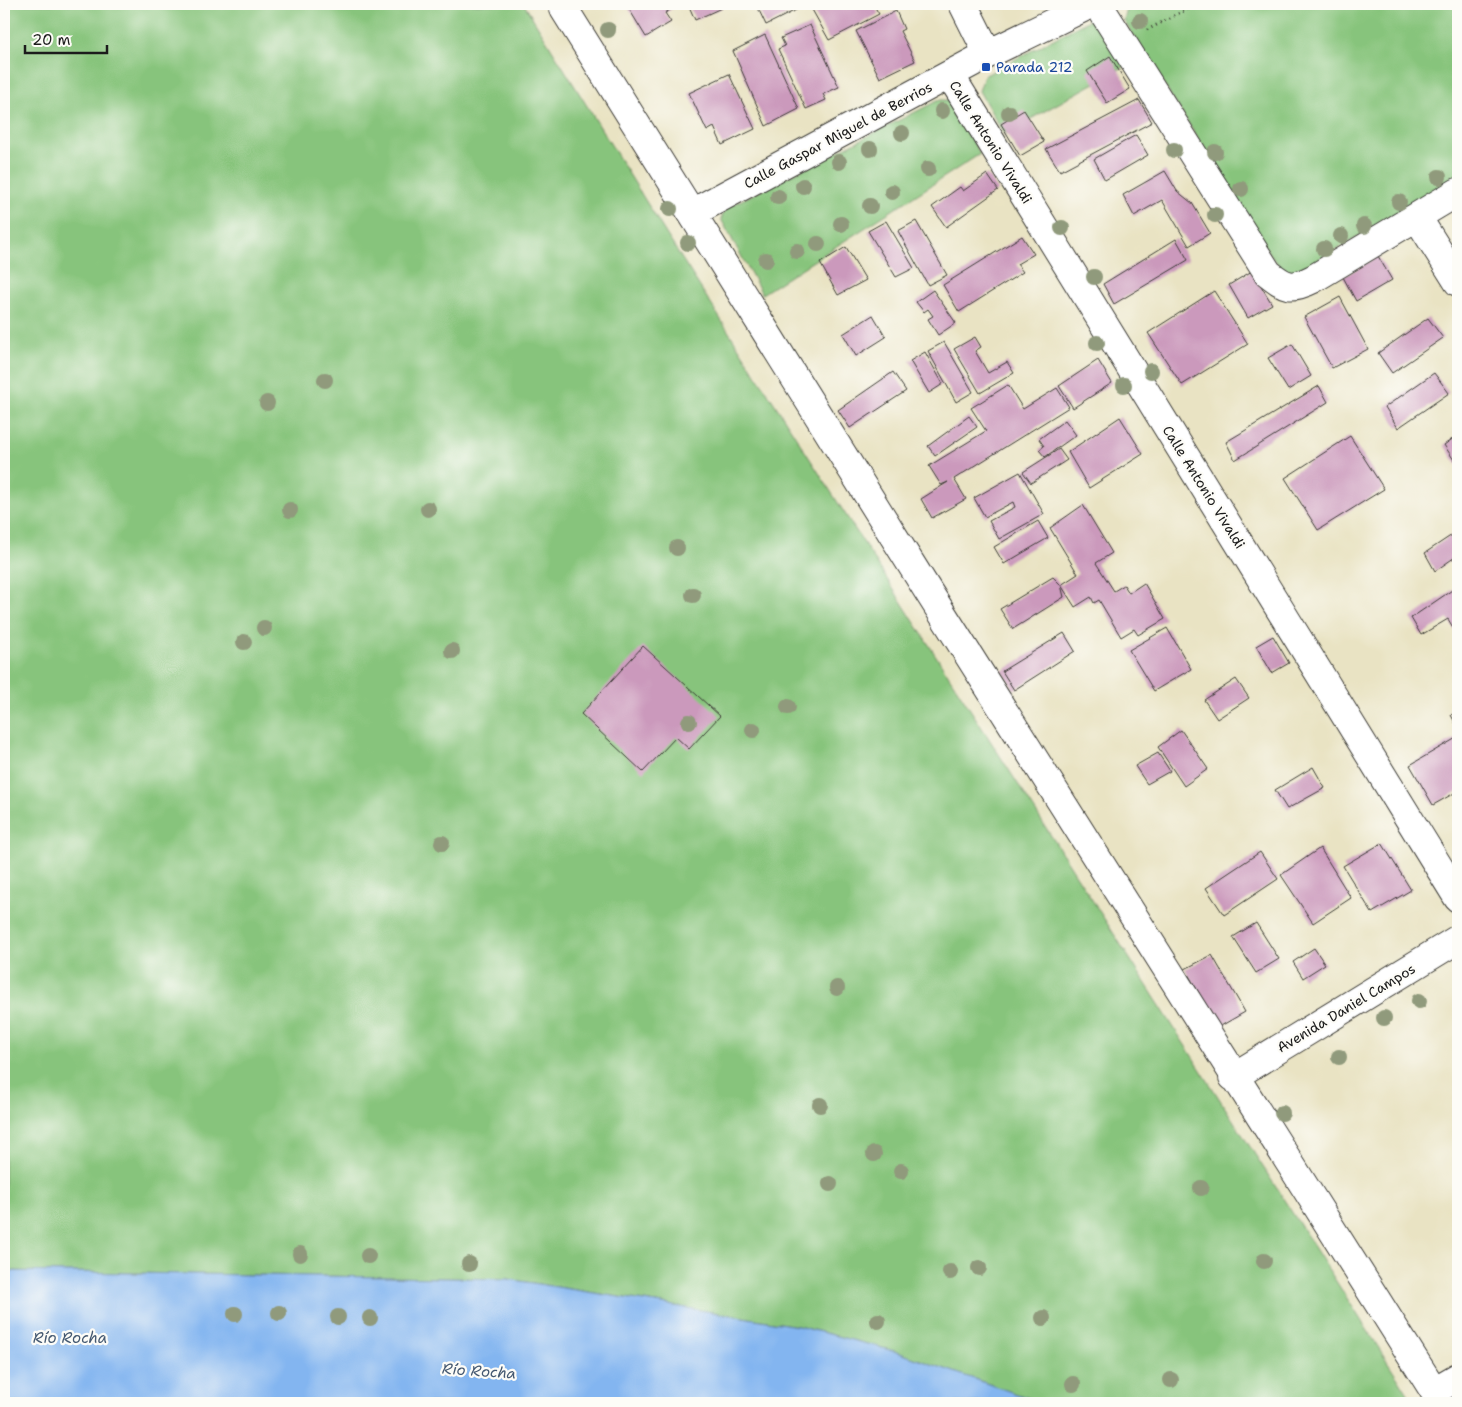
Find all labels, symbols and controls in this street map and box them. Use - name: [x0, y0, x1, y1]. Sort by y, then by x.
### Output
- scale bar: [25, 22, 108, 54]
- text: 20 m: [32, 30, 71, 50]
- place label: Parada 212: [996, 58, 1073, 76]
- marker: Parada 212: [980, 61, 992, 73]
- street label: Calle Antonio Vivaldi: [946, 77, 1036, 207]
- street label: Calle Gaspar Miguel de Berrios: [741, 78, 935, 192]
- street label: Calle Antonio Vivaldi: [1159, 422, 1249, 552]
- street label: Avenida Daniel Campos: [1273, 959, 1419, 1057]
- water label: Río Rocha: [33, 1328, 107, 1348]
- water label: Río Rocha: [441, 1358, 517, 1384]

